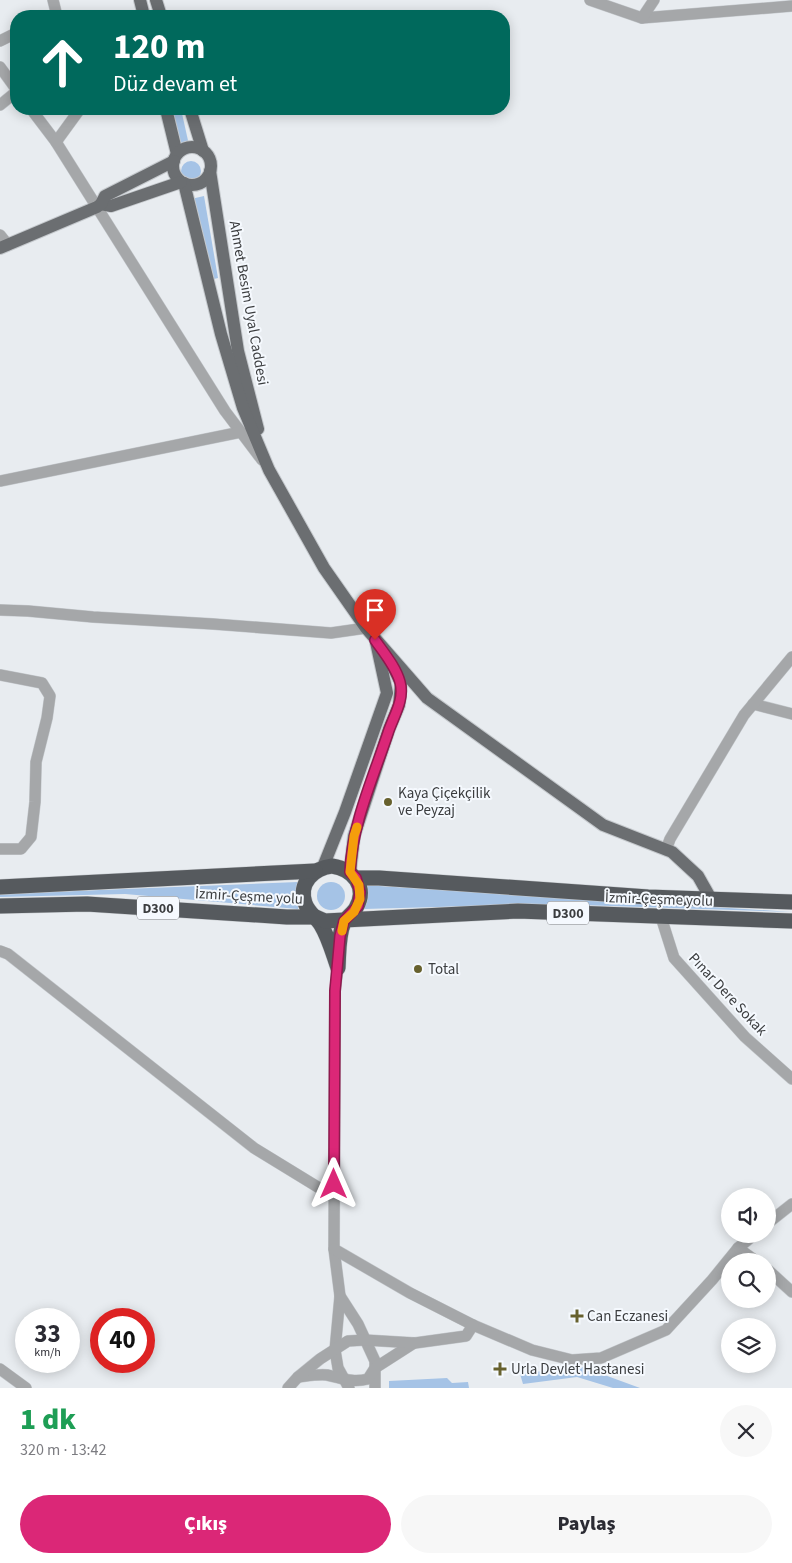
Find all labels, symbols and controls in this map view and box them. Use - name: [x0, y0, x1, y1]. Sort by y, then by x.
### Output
- text: 120 m: [113, 22, 205, 72]
- icon: ahead: [30, 30, 95, 95]
- text: Düz devam et: [113, 68, 237, 100]
- street label: Ahmet Besim Uyal Caddesi: [224, 219, 273, 387]
- pin: [354, 589, 396, 640]
- icon: arrive: [361, 596, 389, 624]
- place label: Kaya Çiçekçilik ve Peyzaj: [398, 783, 491, 821]
- marker: Kaya Çiçekçilik ve Peyzaj: [382, 796, 394, 808]
- street label: İzmir-Çeşme yolu: [194, 883, 304, 910]
- street label: İzmir-Çeşme yolu: [605, 887, 713, 912]
- road number: D300: [137, 896, 179, 920]
- road number: D300: [547, 901, 589, 924]
- street label: Pınar Dere Sokak: [684, 948, 772, 1041]
- place label: Total: [428, 959, 459, 980]
- marker: Total: [412, 963, 424, 975]
- position arrow: [307, 1157, 359, 1209]
- map controls: [721, 1188, 776, 1373]
- button: sound: [721, 1188, 776, 1243]
- button: search: [721, 1253, 776, 1308]
- place label: Can Eczanesi: [587, 1306, 668, 1327]
- speed limit sign: 40: [90, 1308, 155, 1373]
- marker: Can Eczanesi: [571, 1310, 583, 1322]
- text: 33: [34, 1316, 61, 1352]
- button: layers: [721, 1318, 776, 1373]
- text: km/h: [34, 1344, 61, 1361]
- place label: Urla Devlet Hastanesi: [511, 1359, 644, 1380]
- marker: Urla Devlet Hastanesi: [493, 1362, 507, 1376]
- text: 1 dk: [20, 1398, 76, 1441]
- button: close: [720, 1405, 772, 1457]
- text: 320 m · 13:42: [20, 1439, 107, 1461]
- button: Çıkış: [20, 1495, 391, 1553]
- button: Paylaş: [401, 1495, 772, 1553]

